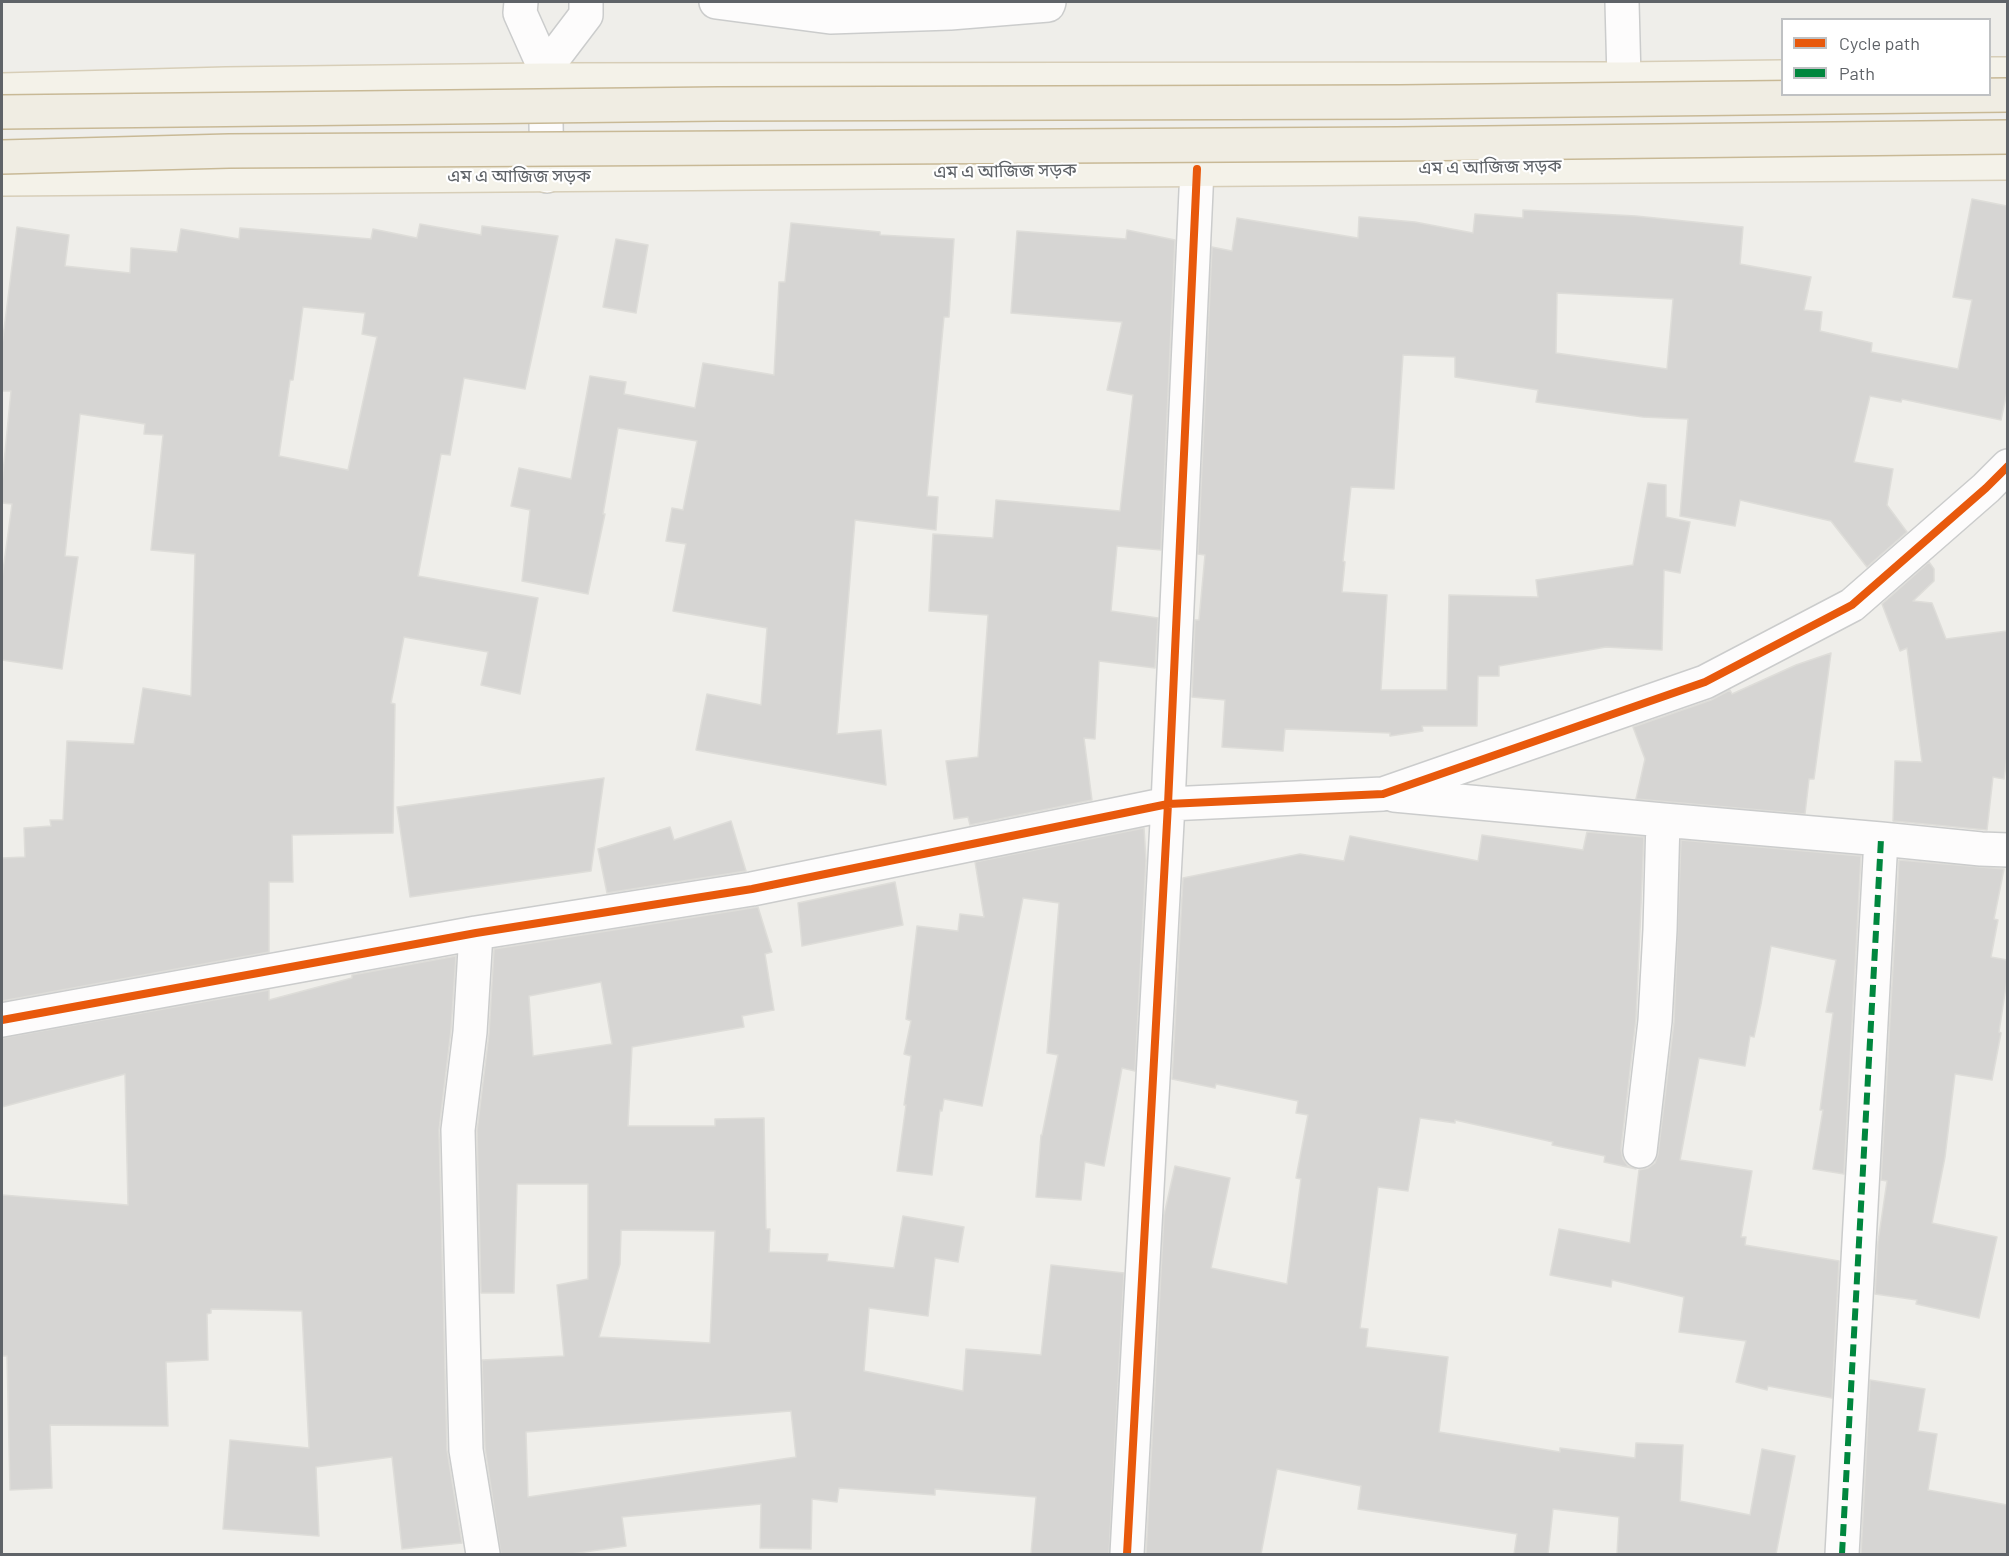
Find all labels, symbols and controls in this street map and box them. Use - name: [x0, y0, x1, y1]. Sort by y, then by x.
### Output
- legend: [1781, 18, 1991, 96]
- text: Cycle path: [1839, 32, 1920, 54]
- text: Path: [1839, 62, 1875, 84]
- street label: এম এ আজিজ সড়ক: [1418, 155, 1562, 179]
- street label: এম এ আজিজ সড়ক: [933, 159, 1077, 183]
- street label: এম এ আজিজ সড়ক: [447, 165, 591, 187]

